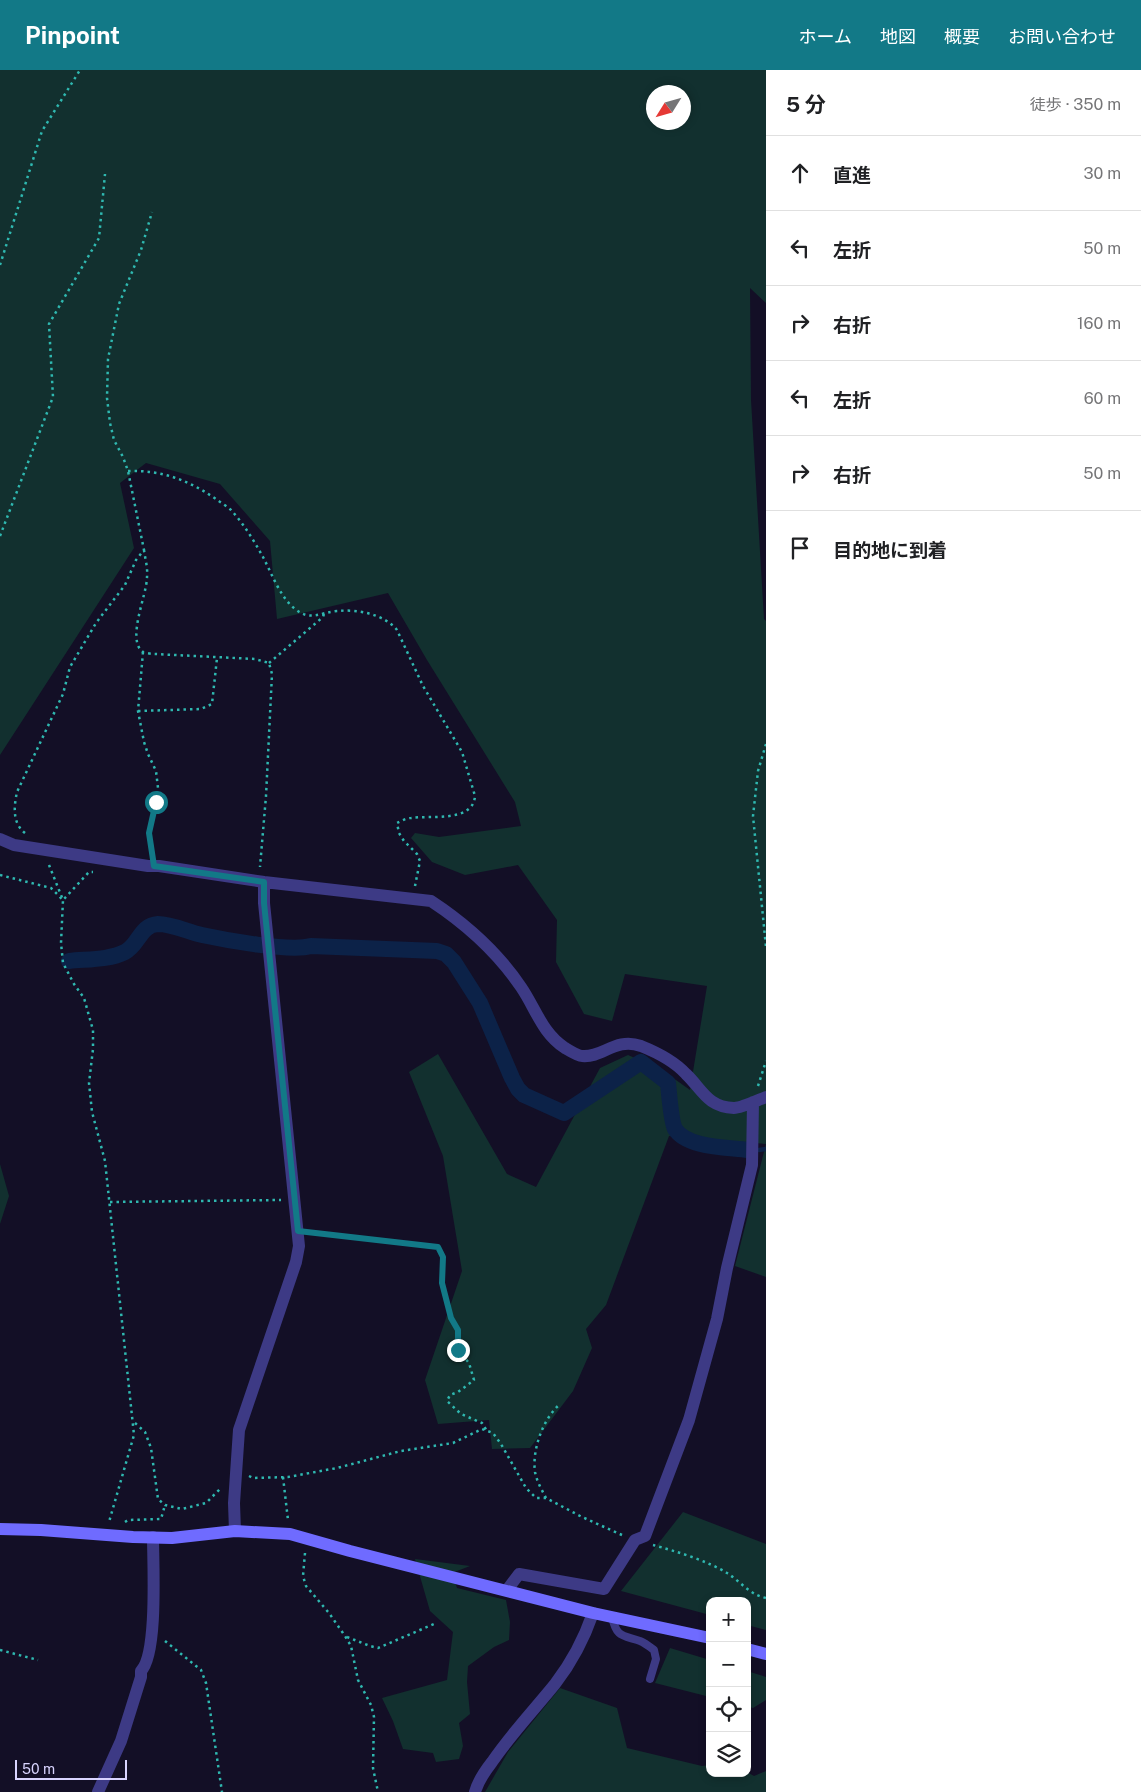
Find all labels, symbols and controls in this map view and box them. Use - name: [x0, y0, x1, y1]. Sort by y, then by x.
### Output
- text: Pinpoint: [25, 21, 120, 49]
- text: ホーム: [799, 26, 852, 47]
- text: 地図: [880, 26, 916, 47]
- text: 概要: [944, 26, 980, 47]
- text: お問い合わせ: [1008, 26, 1116, 47]
- north arrow: [646, 85, 691, 130]
- text: 5 分: [786, 92, 826, 117]
- text: 徒歩 · 350 m: [1030, 95, 1121, 114]
- icon: ahead: [786, 159, 814, 187]
- text: 直進: [833, 164, 871, 186]
- text: 30 m: [1084, 164, 1121, 183]
- icon: left: [786, 234, 814, 262]
- text: 左折: [833, 239, 871, 261]
- text: 50 m: [1083, 239, 1121, 258]
- icon: right: [786, 309, 814, 337]
- text: 右折: [833, 314, 871, 336]
- text: 160 m: [1077, 314, 1121, 333]
- icon: left: [786, 384, 814, 412]
- text: 左折: [833, 389, 871, 411]
- text: 60 m: [1084, 389, 1121, 408]
- icon: right: [786, 459, 814, 487]
- text: 右折: [833, 464, 871, 486]
- text: 50 m: [1083, 464, 1121, 483]
- icon: arrive: [786, 534, 814, 562]
- text: 目的地に到着: [833, 539, 947, 561]
- route start: [145, 791, 168, 814]
- route end: [447, 1339, 470, 1362]
- map controls: [706, 1597, 751, 1777]
- button: +: [706, 1597, 751, 1642]
- button: −: [706, 1642, 751, 1687]
- button: locate: [706, 1687, 751, 1732]
- button: layers: [706, 1732, 751, 1777]
- scale bar: [15, 1757, 128, 1780]
- text: 50 m: [22, 1761, 55, 1777]

